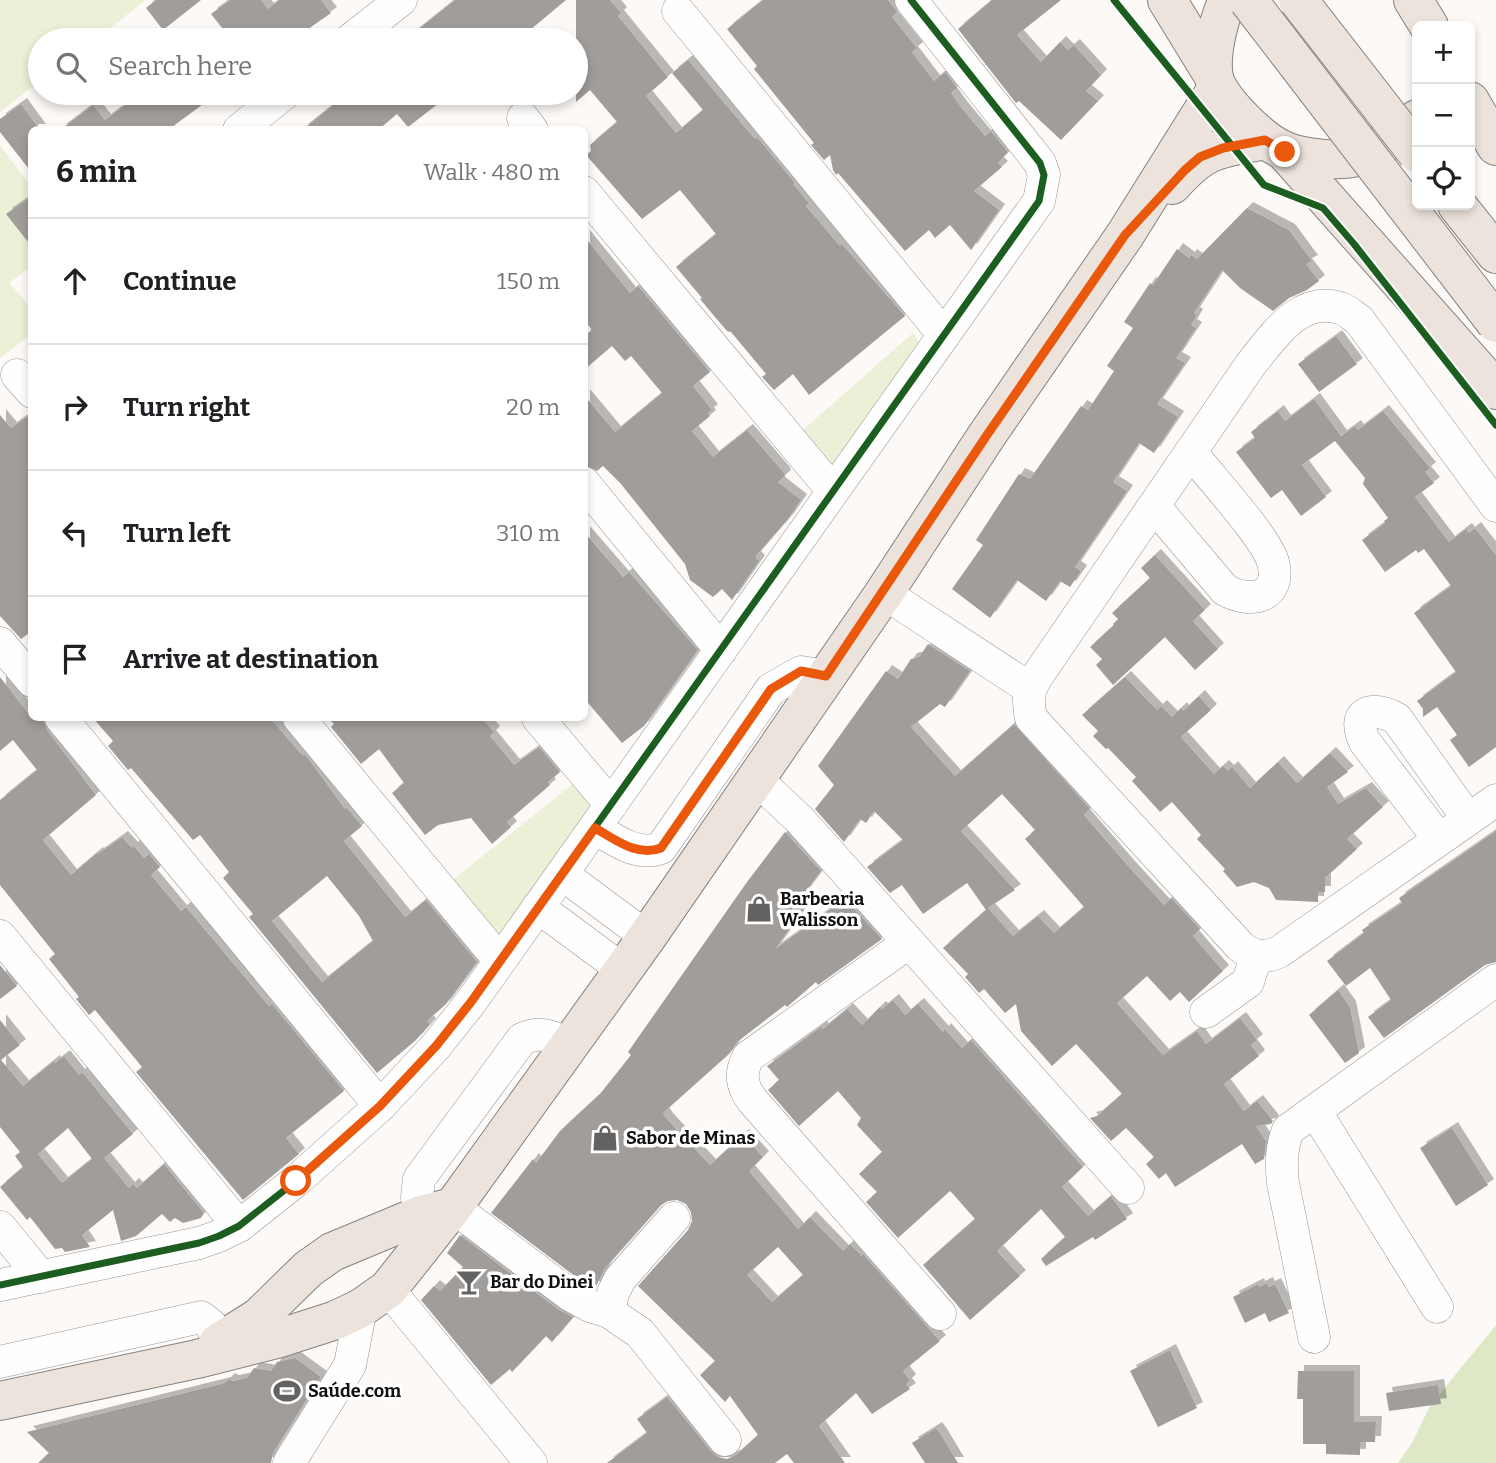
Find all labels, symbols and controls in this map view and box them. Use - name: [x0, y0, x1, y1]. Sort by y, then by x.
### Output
- map controls: [1412, 21, 1475, 210]
- button: +: [1412, 21, 1475, 84]
- search box: [28, 28, 588, 105]
- icon: search: [52, 48, 90, 86]
- text: Search here: [108, 51, 252, 82]
- button: −: [1412, 84, 1475, 147]
- route end: [1269, 136, 1300, 167]
- button: locate: [1412, 147, 1475, 210]
- text: 6 min: [56, 154, 137, 190]
- text: Walk · 480 m: [424, 158, 560, 186]
- icon: ahead: [56, 262, 94, 300]
- text: Continue: [123, 266, 237, 297]
- text: 150 m: [497, 267, 560, 295]
- icon: right: [56, 388, 94, 426]
- text: Turn right: [123, 392, 250, 423]
- text: 20 m: [506, 393, 560, 421]
- icon: left: [56, 514, 94, 552]
- text: Turn left: [123, 518, 231, 549]
- text: 310 m: [496, 519, 560, 547]
- icon: arrive: [56, 640, 94, 678]
- text: Arrive at destination: [123, 644, 378, 675]
- place label: Barbearia Walisson: [780, 888, 864, 931]
- shop icon: Barbearia Walisson: [744, 894, 774, 924]
- shop icon: Sabor de Minas: [590, 1123, 620, 1153]
- place label: Sabor de Minas: [626, 1127, 755, 1149]
- route start: [280, 1165, 311, 1196]
- bar icon: Bar do Dinei: [454, 1267, 484, 1297]
- place label: Bar do Dinei: [490, 1271, 594, 1293]
- sports icon: Saúde.com: [272, 1376, 302, 1406]
- place label: Saúde.com: [308, 1380, 401, 1402]

